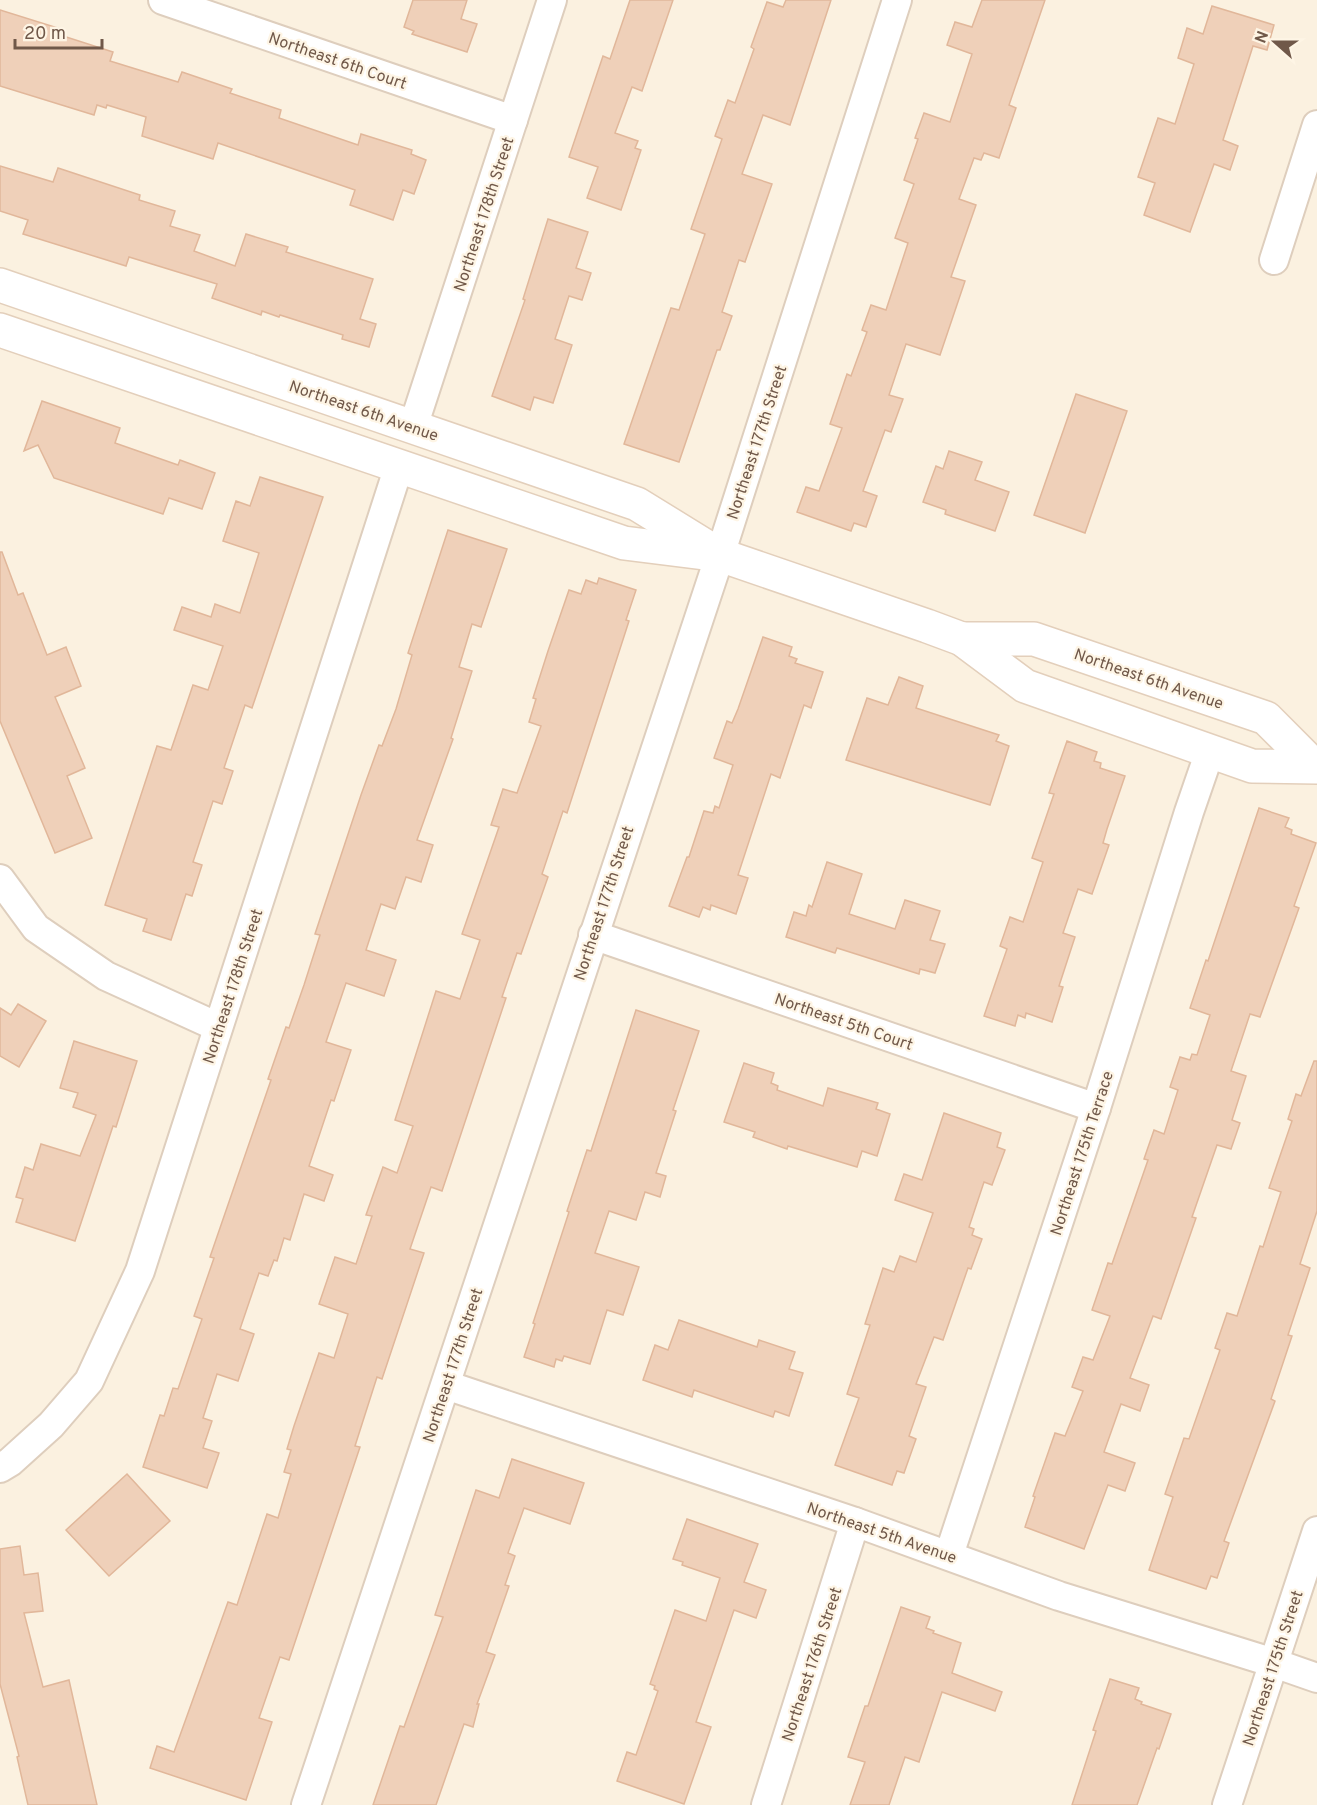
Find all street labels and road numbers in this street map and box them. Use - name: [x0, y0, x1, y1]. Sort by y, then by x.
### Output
- street label: Northeast 6th Court: [266, 29, 409, 95]
- street label: Northeast 178th Street: [450, 135, 519, 295]
- street label: Northeast 177th Street: [724, 363, 792, 522]
- street label: Northeast 6th Avenue: [286, 377, 441, 447]
- street label: Northeast 6th Avenue: [1071, 645, 1226, 715]
- street label: Northeast 177th Street: [571, 824, 639, 983]
- street label: Northeast 178th Street: [199, 907, 268, 1067]
- street label: Northeast 5th Court: [771, 990, 915, 1056]
- street label: Northeast 175th Terrace: [1047, 1069, 1119, 1238]
- street label: Northeast 177th Street: [420, 1286, 488, 1445]
- street label: Northeast 5th Avenue: [804, 1499, 959, 1569]
- street label: Northeast 176th Street: [778, 1585, 847, 1744]
- street label: Northeast 175th Street: [1239, 1588, 1309, 1749]

